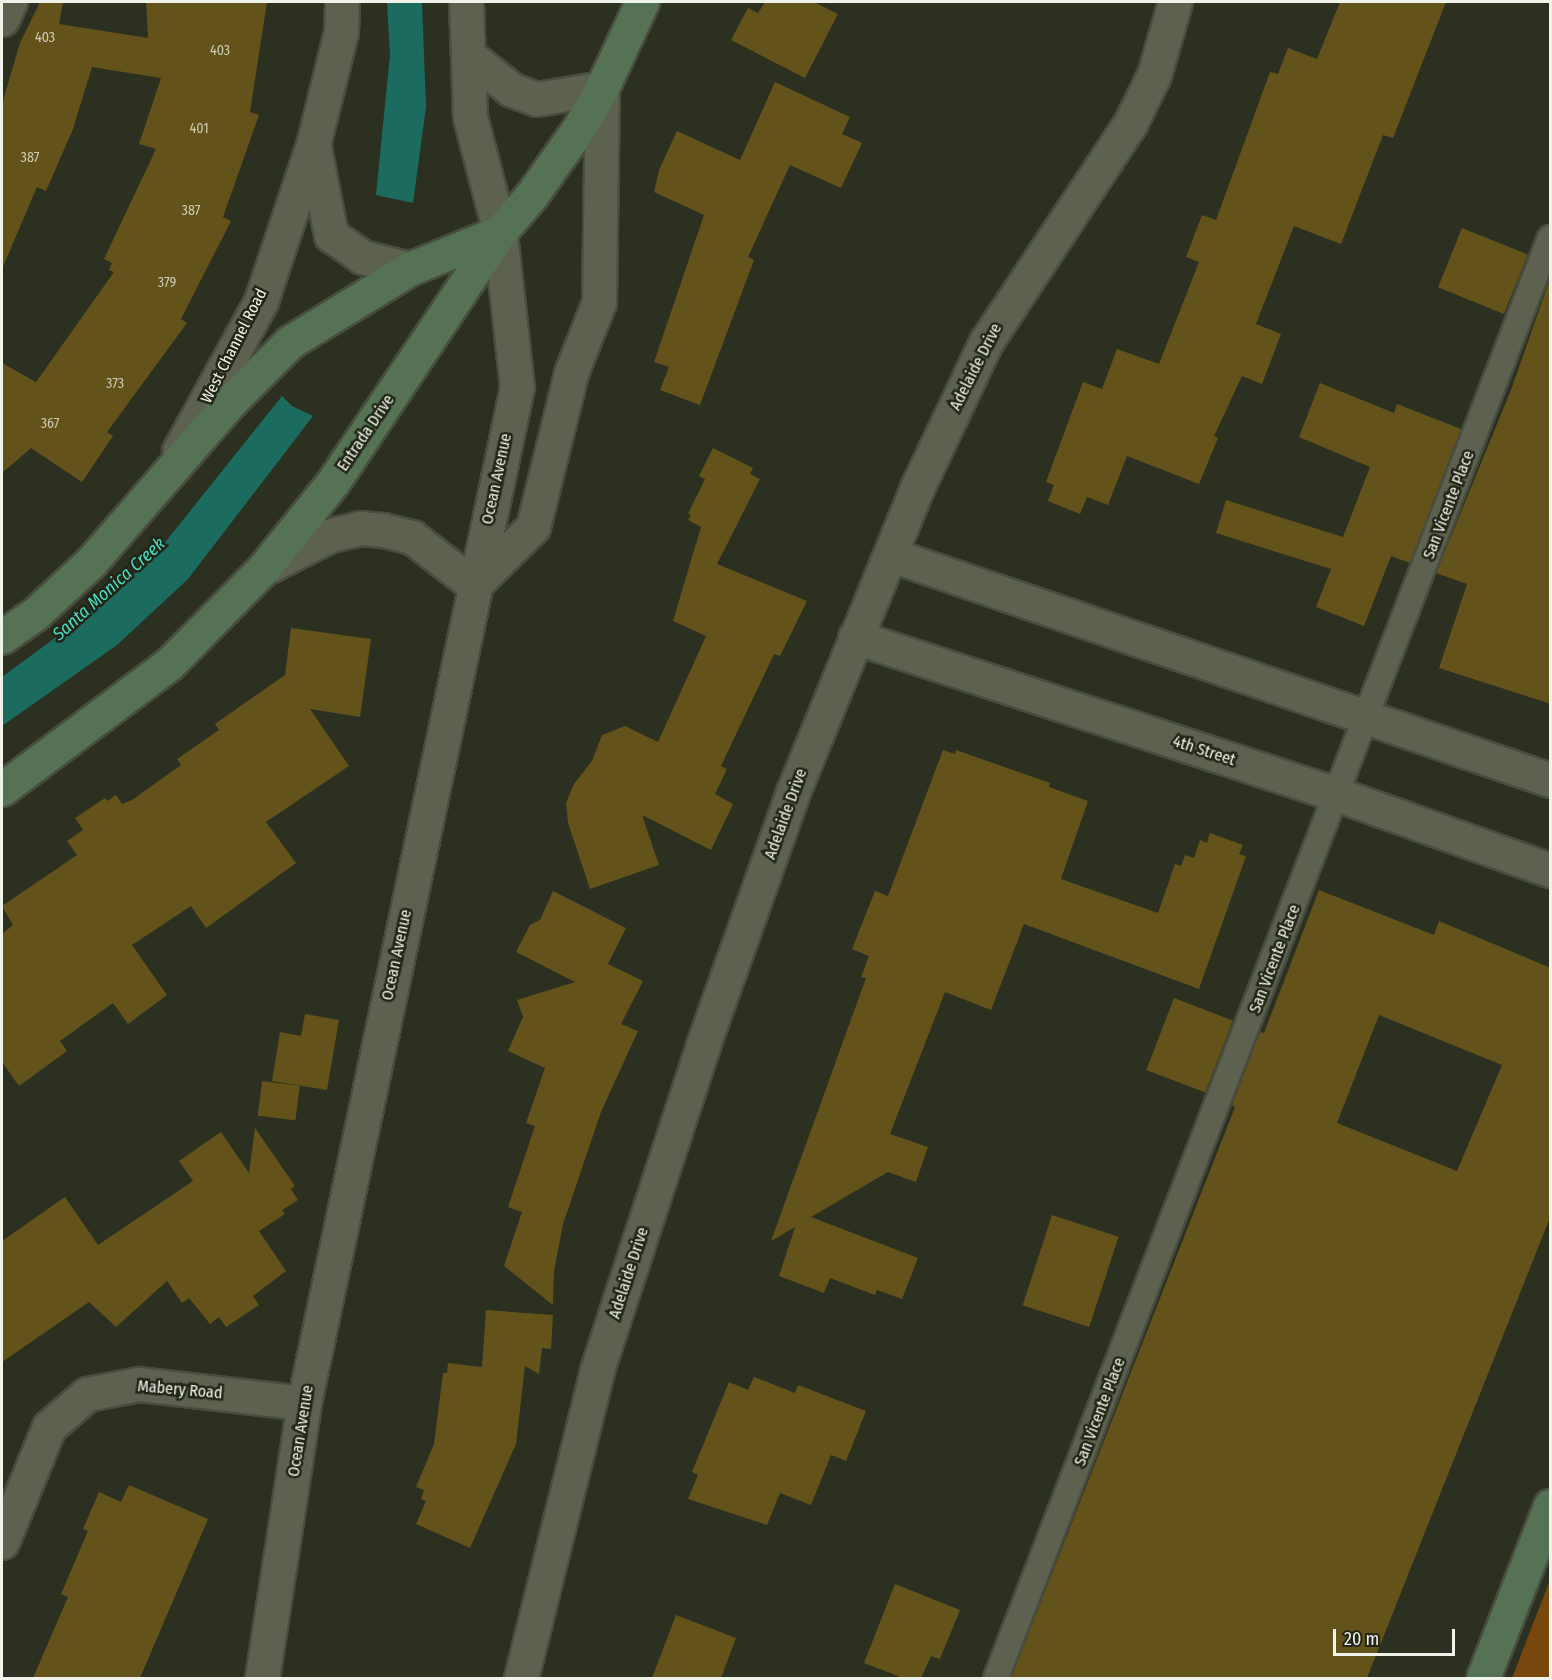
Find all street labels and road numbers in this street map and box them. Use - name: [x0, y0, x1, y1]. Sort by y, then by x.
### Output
- street label: West Channel Road: [197, 286, 271, 406]
- street label: Adelaide Drive: [946, 320, 1006, 414]
- street label: Entrada Drive: [333, 391, 399, 475]
- street label: Ocean Avenue: [478, 432, 516, 526]
- street label: San Vicente Place: [1420, 448, 1478, 562]
- street label: 4th Street: [1170, 732, 1238, 770]
- street label: Adelaide Drive: [761, 766, 811, 862]
- street label: San Vicente Place: [1246, 902, 1304, 1016]
- street label: Ocean Avenue: [378, 908, 416, 1002]
- street label: Adelaide Drive: [605, 1225, 653, 1321]
- street label: San Vicente Place: [1071, 1355, 1129, 1469]
- street label: Mabery Road: [137, 1377, 223, 1403]
- street label: Ocean Avenue: [284, 1384, 318, 1478]

